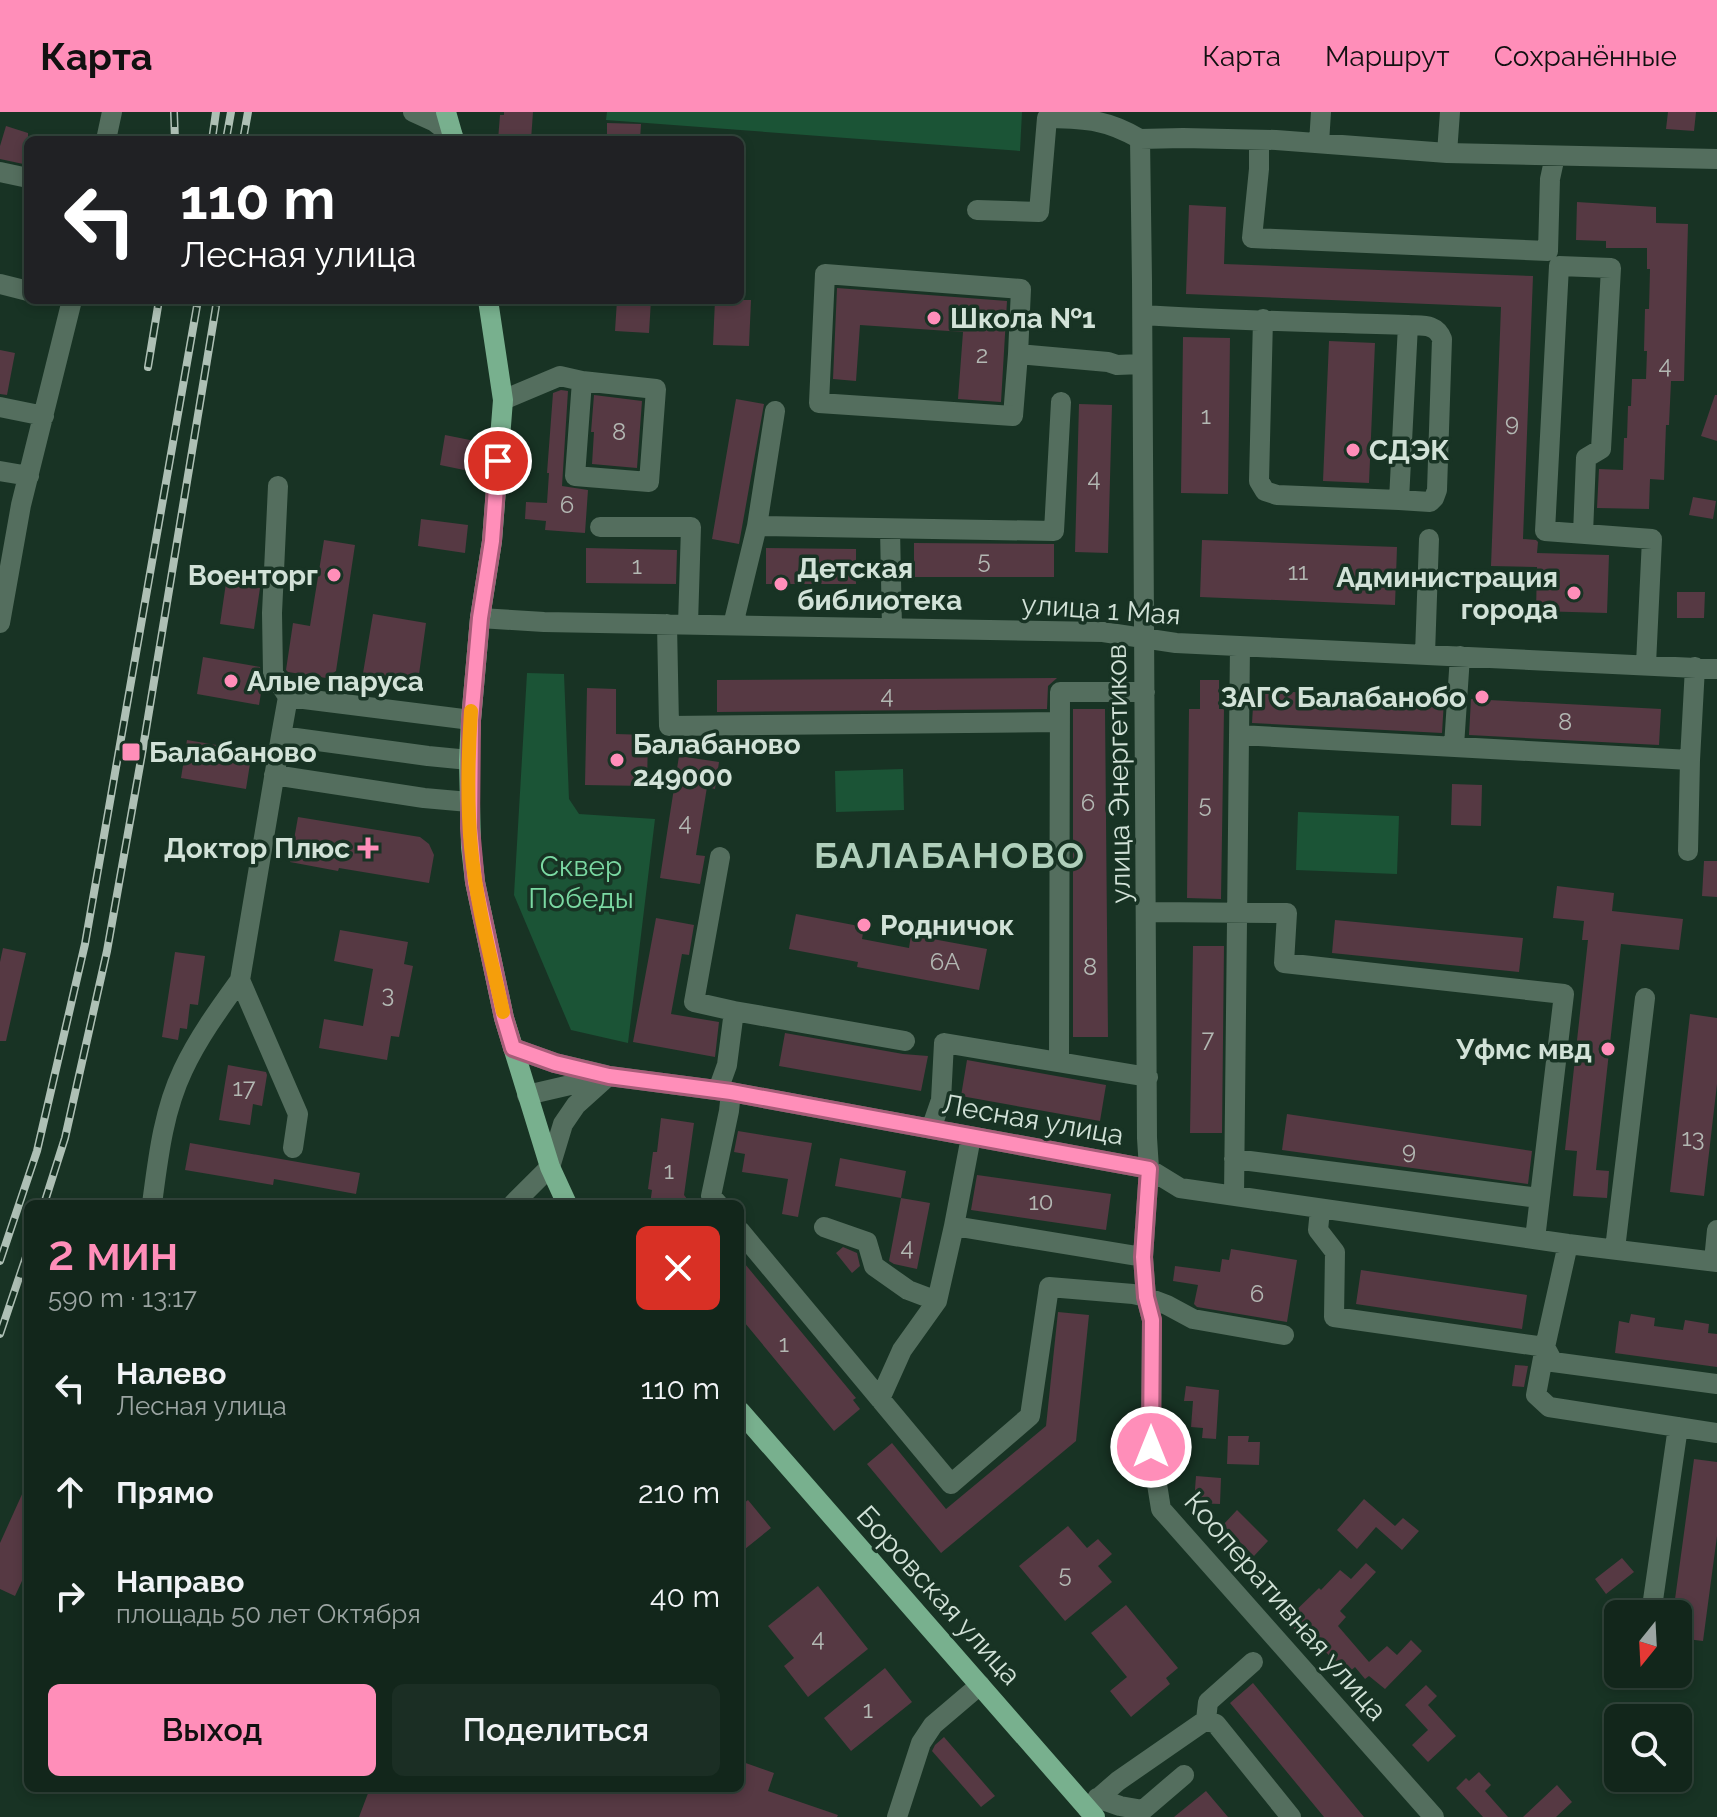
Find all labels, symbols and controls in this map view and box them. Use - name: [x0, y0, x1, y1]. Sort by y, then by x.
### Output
- text: Карта: [40, 34, 153, 79]
- text: Карта: [1202, 40, 1281, 73]
- text: Маршрут: [1325, 40, 1450, 73]
- text: Сохранённые: [1494, 40, 1677, 73]
- text: 110 m: [180, 166, 335, 232]
- icon: left: [48, 168, 152, 272]
- text: Лесная улица: [180, 233, 416, 275]
- place label: Школа №1: [950, 302, 1096, 335]
- marker: Школа №1: [925, 309, 943, 327]
- house number: 2: [976, 340, 988, 369]
- house number: 4: [1658, 350, 1672, 379]
- house number: 1: [1201, 401, 1211, 430]
- house number: 9: [1505, 408, 1519, 437]
- house number: 8: [612, 417, 626, 446]
- pin: [464, 427, 532, 495]
- place label: СДЭК: [1369, 434, 1449, 467]
- icon: arrive: [476, 439, 520, 483]
- marker: СДЭК: [1344, 441, 1362, 459]
- house number: 4: [1087, 463, 1101, 492]
- house number: 6: [560, 490, 574, 519]
- house number: 5: [977, 545, 991, 574]
- house number: 1: [632, 551, 642, 580]
- place label: Детская библиотека: [797, 552, 962, 617]
- house number: 11: [1288, 557, 1308, 586]
- place label: Военторг: [188, 559, 318, 592]
- place label: Администрация города: [1336, 561, 1558, 626]
- marker: Военторг: [325, 566, 343, 584]
- marker: Детская библиотека: [772, 575, 790, 593]
- marker: Администрация города: [1565, 584, 1583, 602]
- street label: улица 1 Мая: [1020, 587, 1182, 632]
- street label: улица Энергетиков: [1100, 644, 1137, 904]
- place label: Алые паруса: [247, 665, 424, 698]
- marker: Алые паруса: [222, 672, 240, 690]
- house number: 4: [880, 680, 894, 709]
- place label: ЗАГС Балабанобо: [1221, 681, 1466, 714]
- marker: ЗАГС Балабанобо: [1473, 688, 1491, 706]
- house number: 8: [1558, 707, 1572, 736]
- place label: Балабаново 249000: [633, 728, 801, 793]
- place label: Балабаново: [149, 736, 317, 769]
- marker: Балабаново: [120, 741, 142, 763]
- marker: Балабаново 249000: [608, 751, 626, 769]
- house number: 6: [1081, 788, 1095, 817]
- house number: 5: [1198, 789, 1212, 818]
- house number: 4: [678, 807, 692, 836]
- place label: Доктор Плюс: [164, 832, 350, 865]
- district label: БАЛАБАНОВО: [814, 834, 1086, 876]
- marker: Доктор Плюс: [357, 837, 379, 859]
- park label: Сквер Победы: [528, 850, 634, 915]
- place label: Родничок: [880, 909, 1014, 942]
- marker: Родничок: [855, 916, 873, 934]
- house number: 6А: [930, 947, 960, 976]
- house number: 8: [1083, 952, 1097, 981]
- house number: 3: [382, 979, 394, 1008]
- house number: 7: [1202, 1024, 1215, 1053]
- place label: Уфмс мвд: [1455, 1033, 1592, 1066]
- marker: Уфмс мвд: [1599, 1040, 1617, 1058]
- house number: 17: [233, 1073, 256, 1102]
- street label: Лесная улица: [940, 1087, 1126, 1152]
- house number: 13: [1681, 1123, 1705, 1152]
- house number: 9: [1402, 1136, 1416, 1165]
- house number: 1: [664, 1156, 674, 1185]
- house number: 10: [1029, 1187, 1053, 1216]
- text: 2 мин: [48, 1225, 178, 1281]
- button: close: [636, 1226, 720, 1310]
- house number: 4: [900, 1232, 914, 1261]
- house number: 6: [1250, 1279, 1264, 1308]
- text: 590 m · 13:17: [48, 1283, 197, 1313]
- house number: 1: [779, 1329, 789, 1358]
- text: Налево: [116, 1356, 226, 1391]
- icon: left: [48, 1366, 92, 1410]
- text: 110 m: [641, 1371, 720, 1406]
- text: Лесная улица: [116, 1391, 287, 1421]
- position arrow: [1109, 1405, 1193, 1489]
- icon: ahead: [48, 1470, 92, 1514]
- text: Прямо: [116, 1475, 214, 1510]
- text: 210 m: [638, 1475, 720, 1510]
- street label: Кооперативная улица: [1178, 1486, 1394, 1727]
- street label: Боровская улица: [850, 1499, 1028, 1691]
- house number: 5: [1058, 1559, 1072, 1588]
- text: Направо: [116, 1564, 245, 1599]
- icon: right: [48, 1574, 92, 1618]
- text: 40 m: [650, 1579, 720, 1614]
- text: площадь 50 лет Октября: [116, 1599, 421, 1629]
- north arrow: [1604, 1600, 1692, 1688]
- map controls: [1604, 1600, 1692, 1792]
- house number: 4: [811, 1623, 825, 1652]
- button: Выход: [48, 1684, 376, 1776]
- button: Поделиться: [392, 1684, 720, 1776]
- house number: 1: [863, 1695, 873, 1724]
- button: search: [1604, 1704, 1692, 1792]

